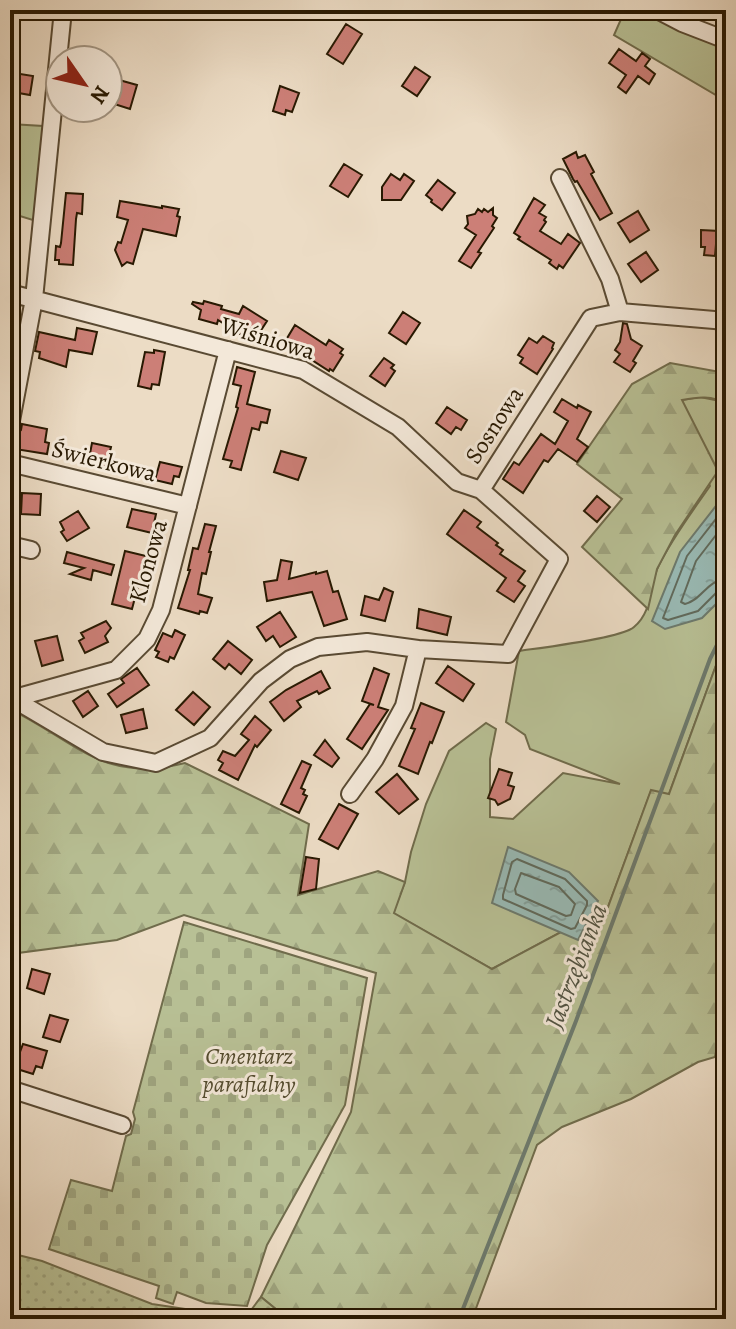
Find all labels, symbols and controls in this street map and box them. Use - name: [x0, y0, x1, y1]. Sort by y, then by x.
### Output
- north arrow: [44, 44, 124, 124]
- text: N: [83, 80, 117, 110]
- street label: Wiśniowa: [216, 308, 320, 368]
- street label: Sosnowa: [457, 379, 531, 470]
- street label: Świerkowa: [48, 433, 160, 490]
- street label: Klonowa: [121, 515, 175, 606]
- water label: Jastrzębianka: [536, 899, 616, 1034]
- park label: Cmentarz parafialny: [202, 1040, 296, 1100]

